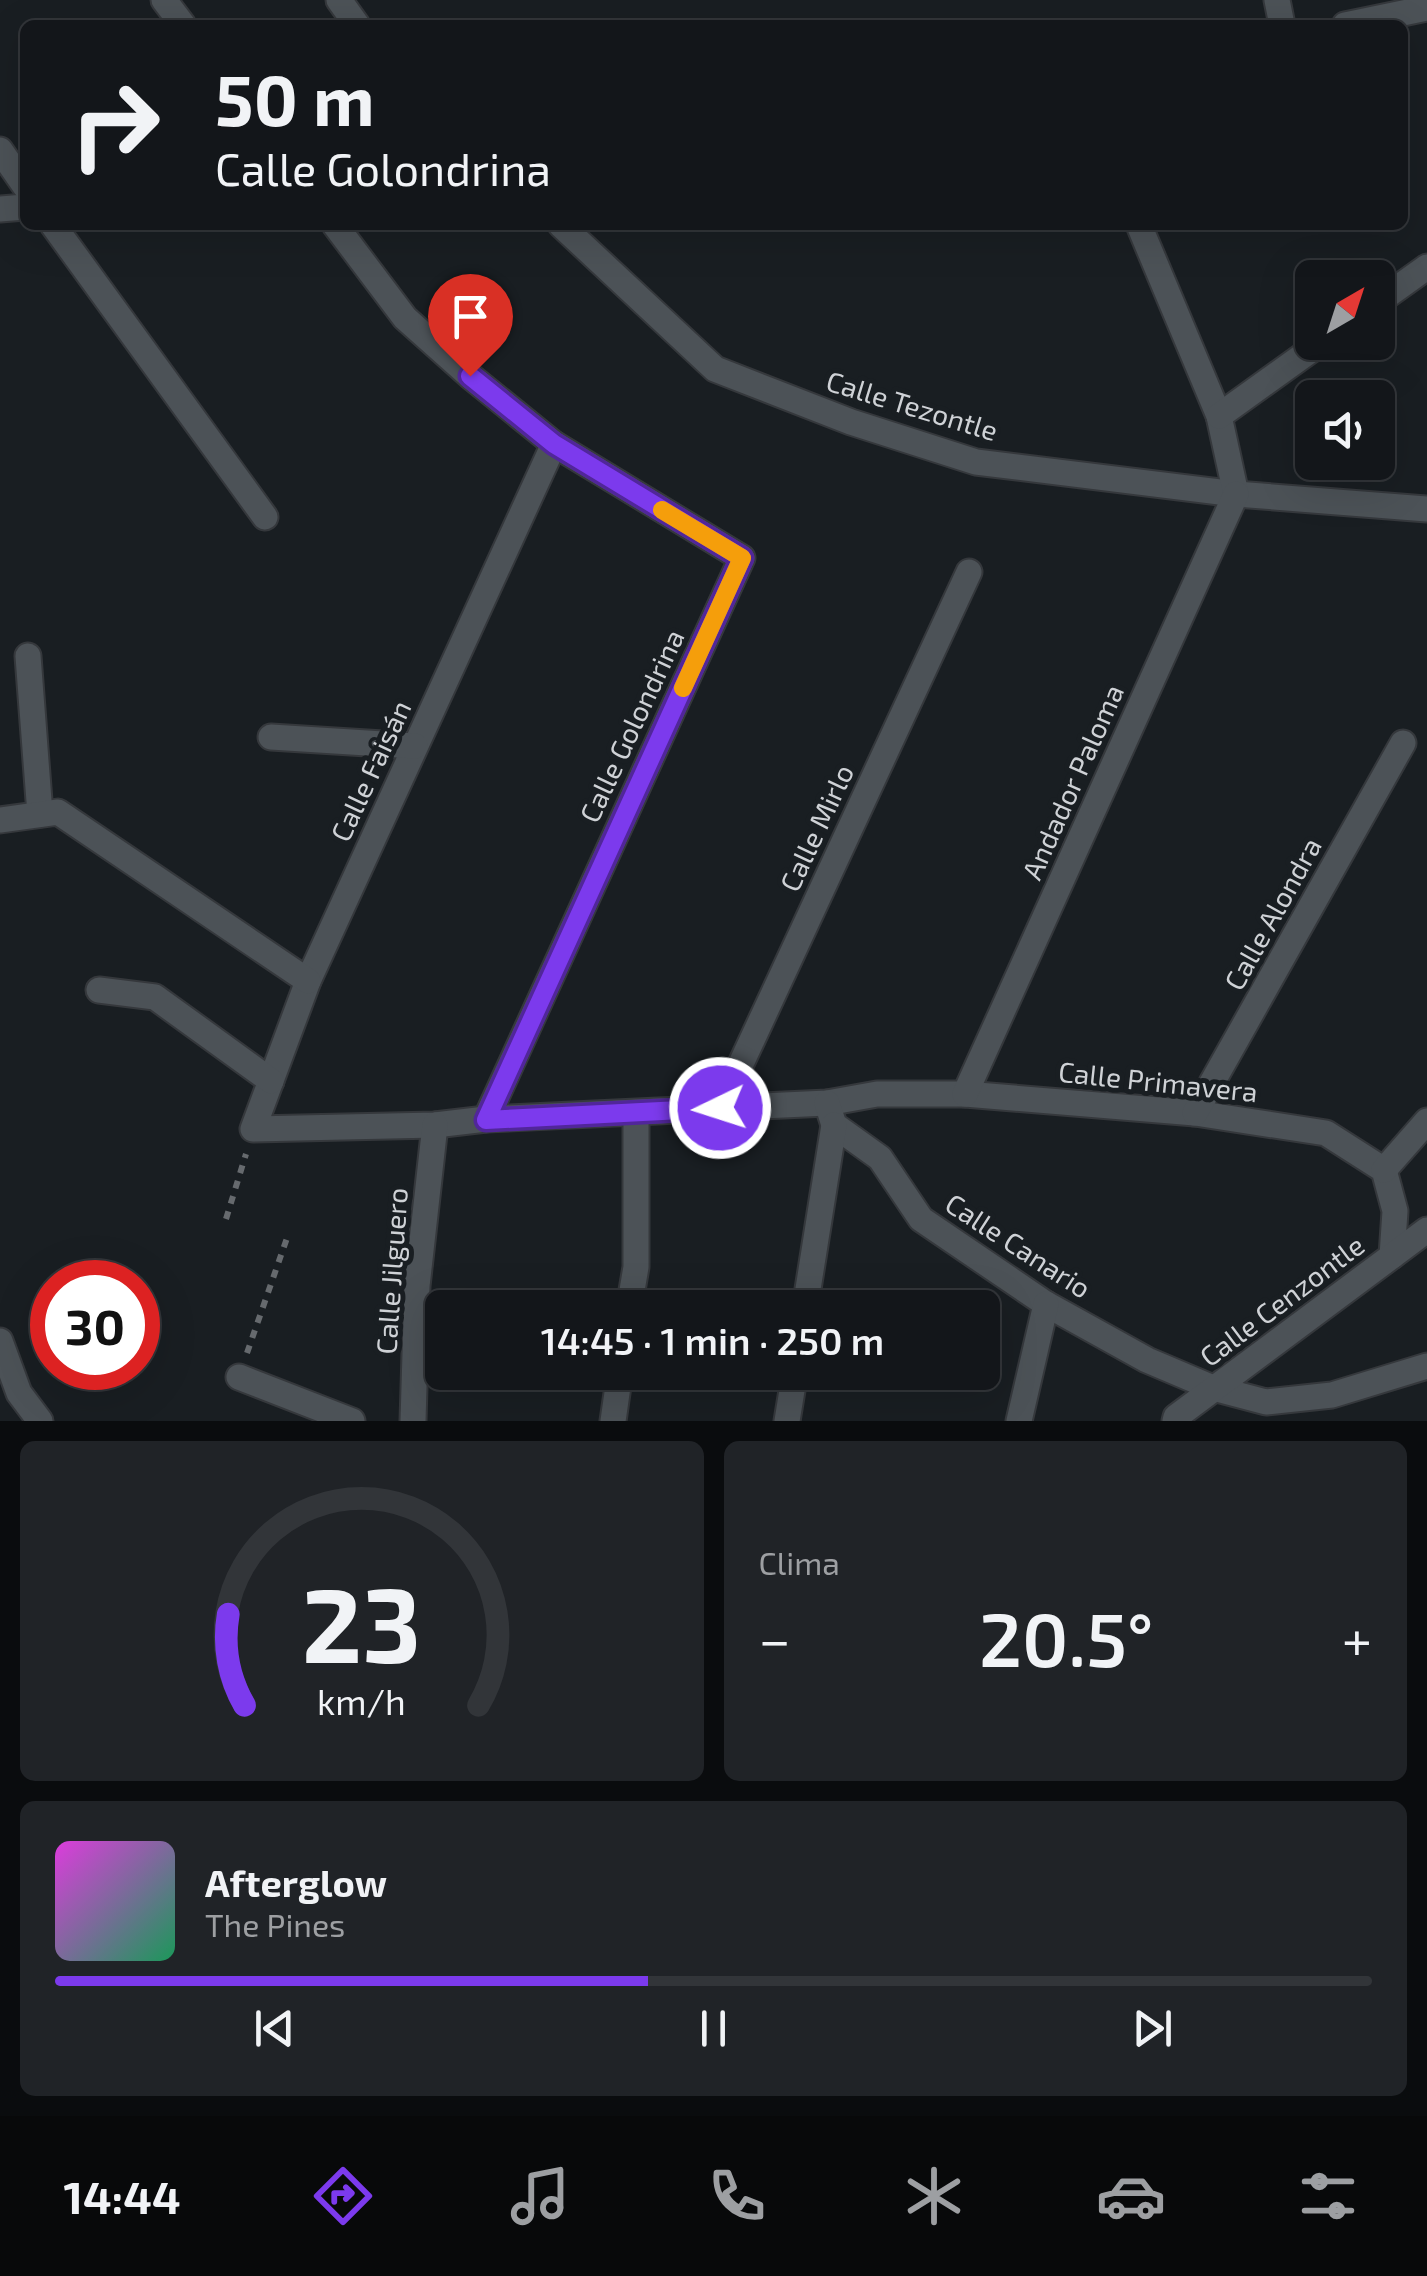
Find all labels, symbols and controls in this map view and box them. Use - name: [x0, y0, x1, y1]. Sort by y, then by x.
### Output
- text: 50 m: [215, 56, 375, 140]
- icon: right: [50, 60, 180, 190]
- text: Calle Golondrina: [215, 141, 551, 195]
- north arrow: [1295, 260, 1395, 360]
- map controls: [1295, 260, 1395, 480]
- pin: [428, 274, 513, 377]
- icon: arrive: [443, 289, 498, 344]
- street label: Calle Tezontle: [823, 363, 1002, 447]
- button: sound: [1295, 380, 1395, 480]
- street label: Calle Golondrina: [572, 624, 691, 828]
- street label: Andador Paloma: [1014, 679, 1130, 884]
- street label: Calle Faisán: [323, 695, 418, 847]
- street label: Calle Mirlo: [772, 759, 860, 896]
- street label: Calle Alondra: [1216, 831, 1328, 996]
- street label: Calle Primavera: [1057, 1054, 1259, 1108]
- position arrow: [668, 1056, 772, 1160]
- street label: Calle Canario: [940, 1186, 1098, 1305]
- street label: Calle Jilguero: [368, 1187, 414, 1355]
- street label: Calle Cenzontle: [1193, 1227, 1370, 1373]
- speed limit sign: 30: [30, 1260, 160, 1390]
- text: 14:45 · 1 min · 250 m: [541, 1317, 884, 1363]
- text: Clima: [759, 1543, 840, 1581]
- text: 23: [302, 1559, 421, 1684]
- text: 20.5°: [979, 1592, 1153, 1682]
- text: −: [759, 1605, 791, 1671]
- text: +: [1342, 1605, 1372, 1671]
- text: km/h: [317, 1679, 406, 1722]
- text: Afterglow: [205, 1859, 387, 1905]
- text: The Pines: [205, 1905, 345, 1943]
- icon: previous: [247, 2001, 302, 2056]
- icon: pause: [686, 2001, 741, 2056]
- icon: next: [1125, 2001, 1180, 2056]
- icon: directions: [308, 2161, 378, 2231]
- icon: music: [505, 2161, 575, 2231]
- icon: phone: [702, 2161, 772, 2231]
- icon: climate: [899, 2161, 969, 2231]
- icon: car: [1096, 2161, 1166, 2231]
- icon: filters: [1293, 2161, 1363, 2231]
- text: 14:44: [64, 2169, 181, 2223]

